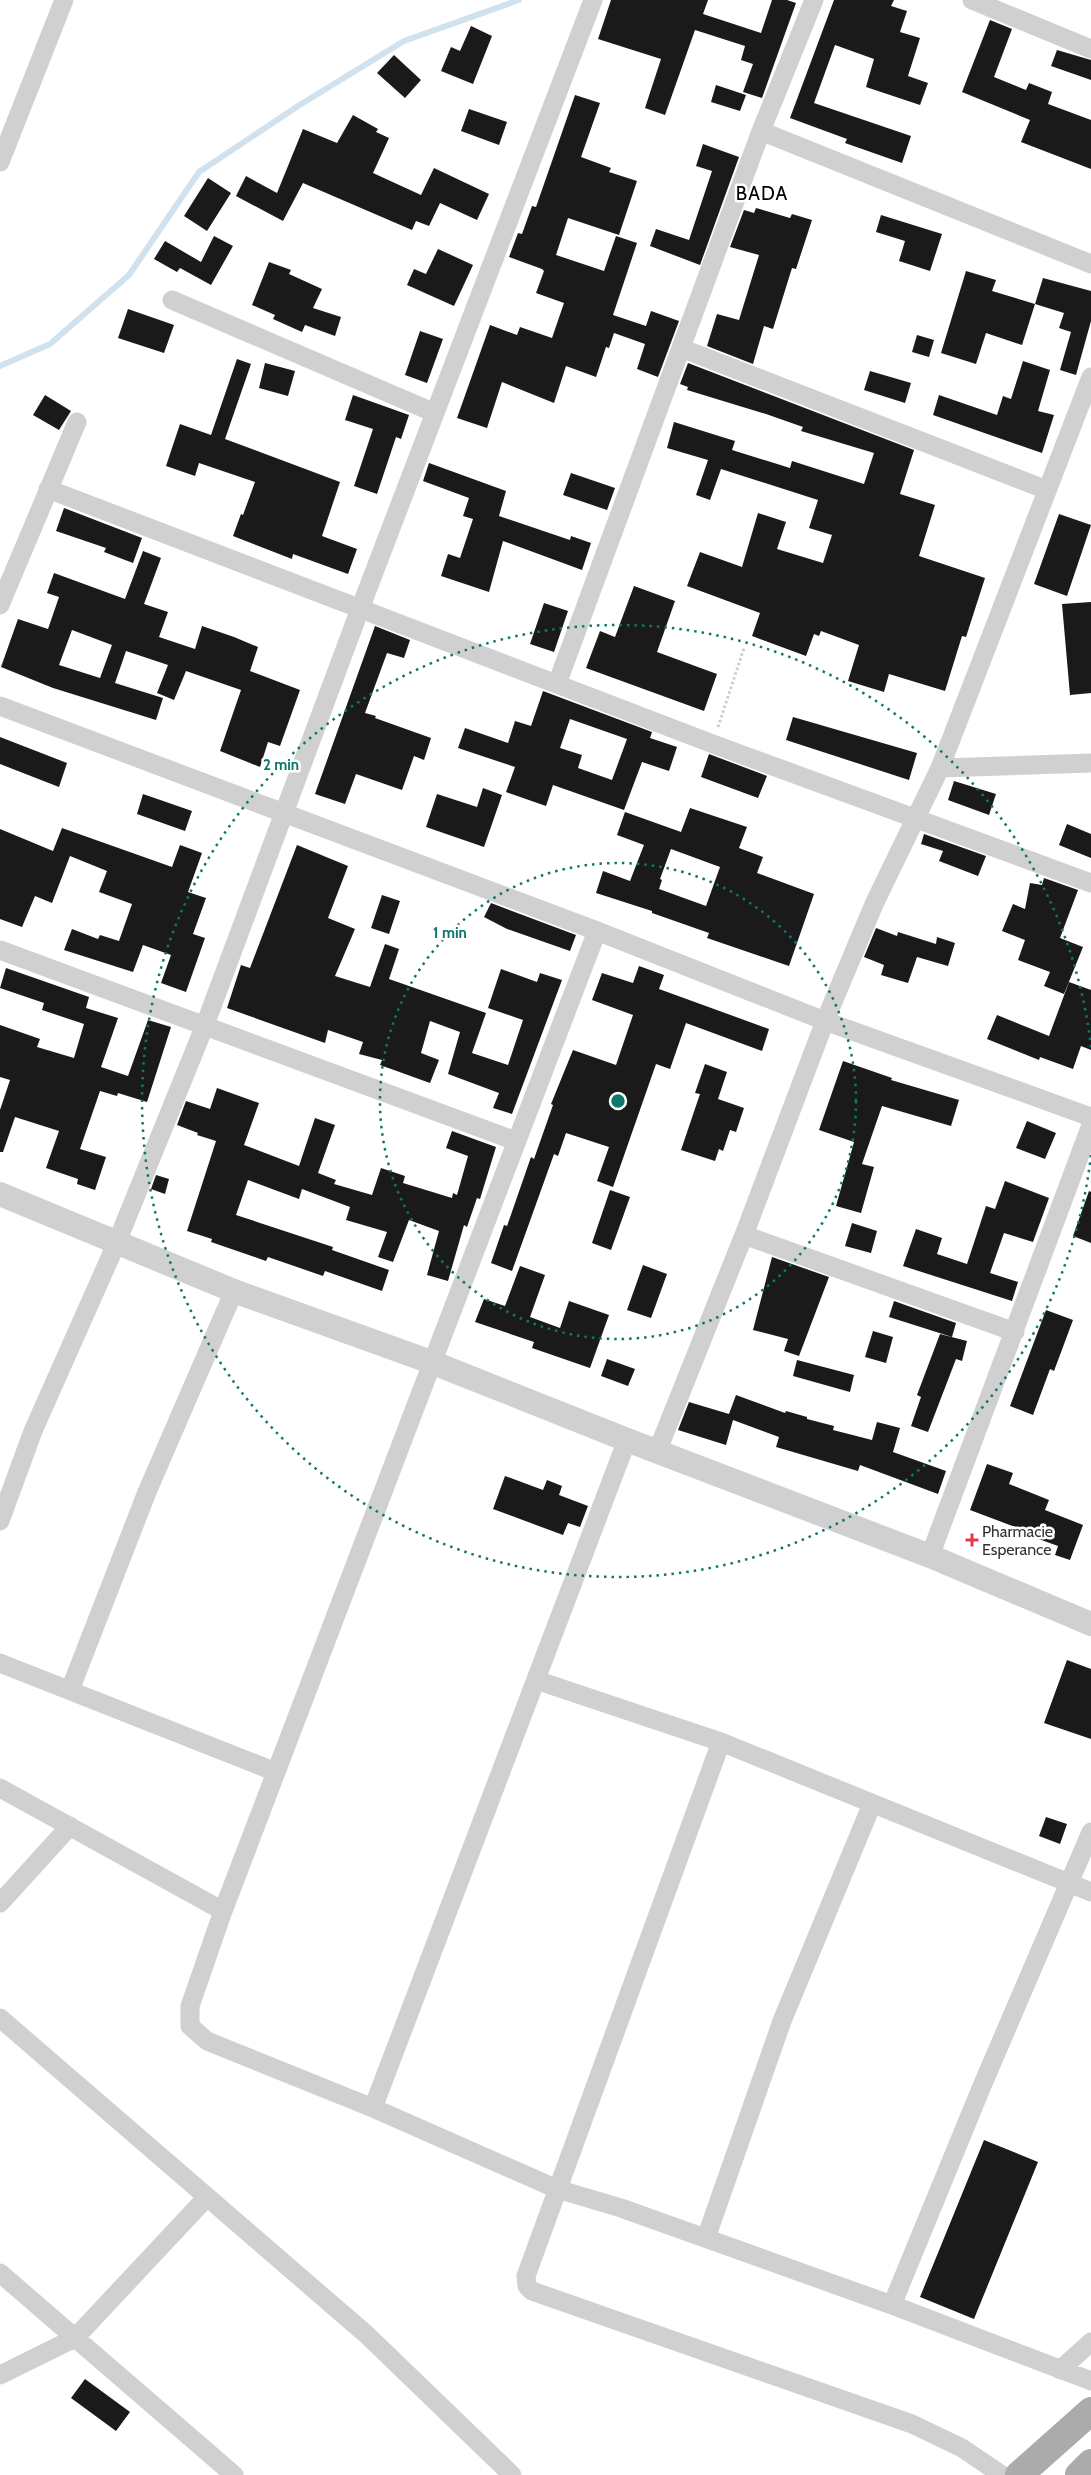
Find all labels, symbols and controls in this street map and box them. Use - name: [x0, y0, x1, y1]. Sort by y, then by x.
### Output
- district label: BADA: [736, 182, 788, 205]
- text: 2 min: [263, 756, 299, 774]
- text: 1 min: [433, 924, 467, 942]
- centre of rings: [609, 1092, 627, 1110]
- place label: Pharmacie Esperance: [982, 1522, 1053, 1559]
- marker: Pharmacie Esperance: [966, 1534, 978, 1546]

